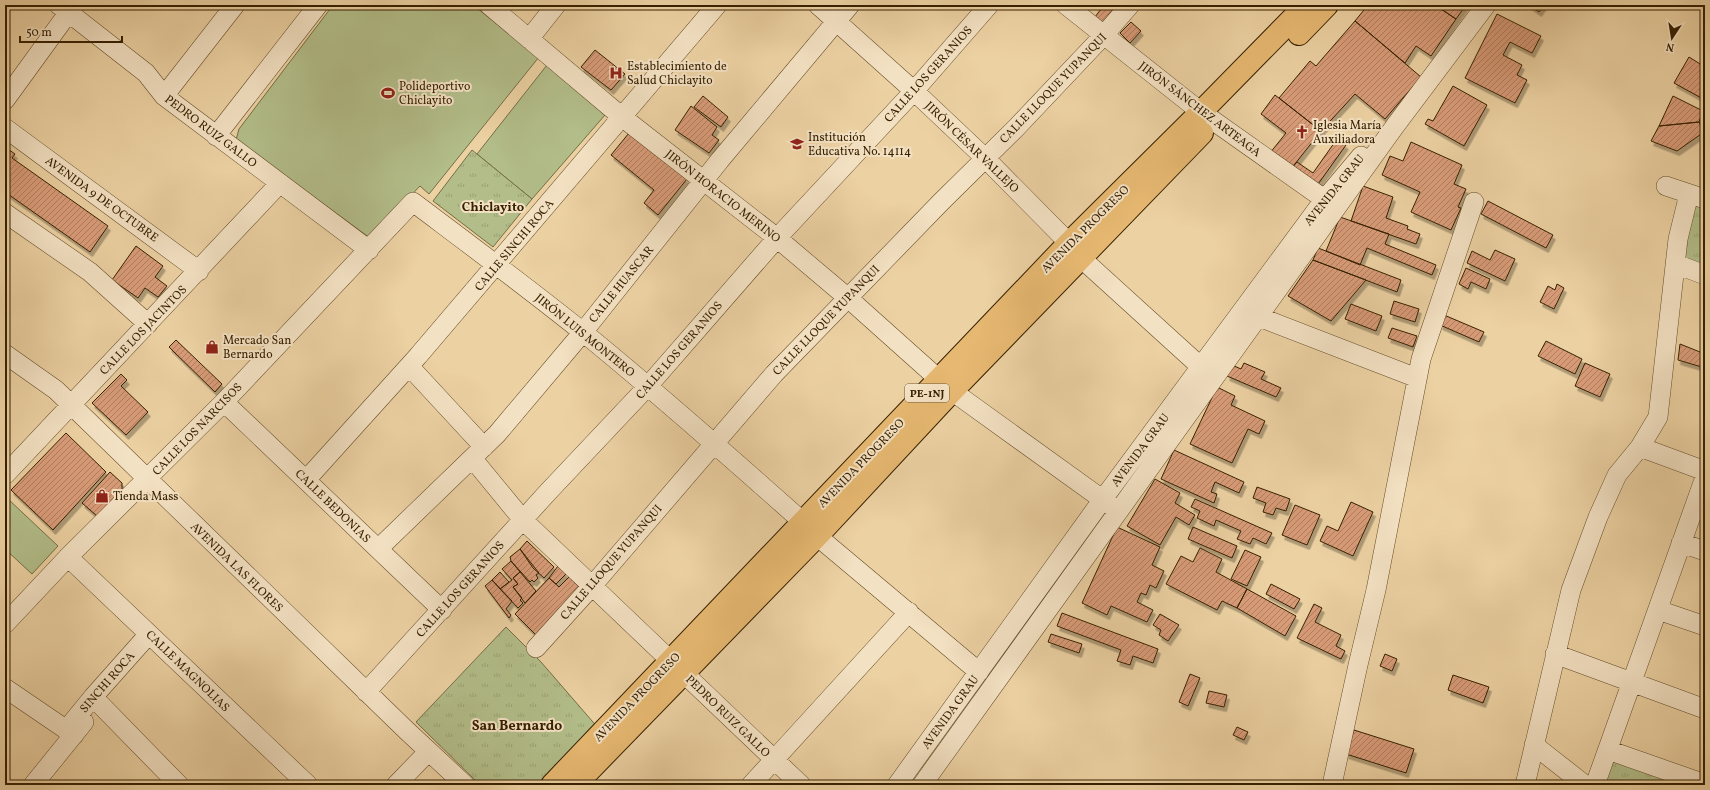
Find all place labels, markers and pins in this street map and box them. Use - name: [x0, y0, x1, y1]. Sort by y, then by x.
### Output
- place label: Establecimiento de Salud Chiclayito: [627, 59, 727, 89]
- hospital icon: Establecimiento de Salud Chiclayito: [608, 65, 624, 81]
- place label: Polideportivo Chiclayito: [399, 79, 470, 109]
- sports icon: Polideportivo Chiclayito: [380, 85, 396, 101]
- place label: Iglesia María Auxiliadora: [1313, 118, 1382, 148]
- church icon: Iglesia María Auxiliadora: [1294, 124, 1310, 140]
- place label: Institución Educativa No. 14114: [808, 130, 911, 160]
- school or university icon: Institución Educativa No. 14114: [789, 136, 805, 152]
- place label: Mercado San Bernardo: [223, 333, 291, 363]
- shop icon: Mercado San Bernardo: [204, 339, 220, 355]
- shop icon: Tienda Mass: [94, 488, 110, 504]
- place label: Tienda Mass: [113, 489, 178, 505]

